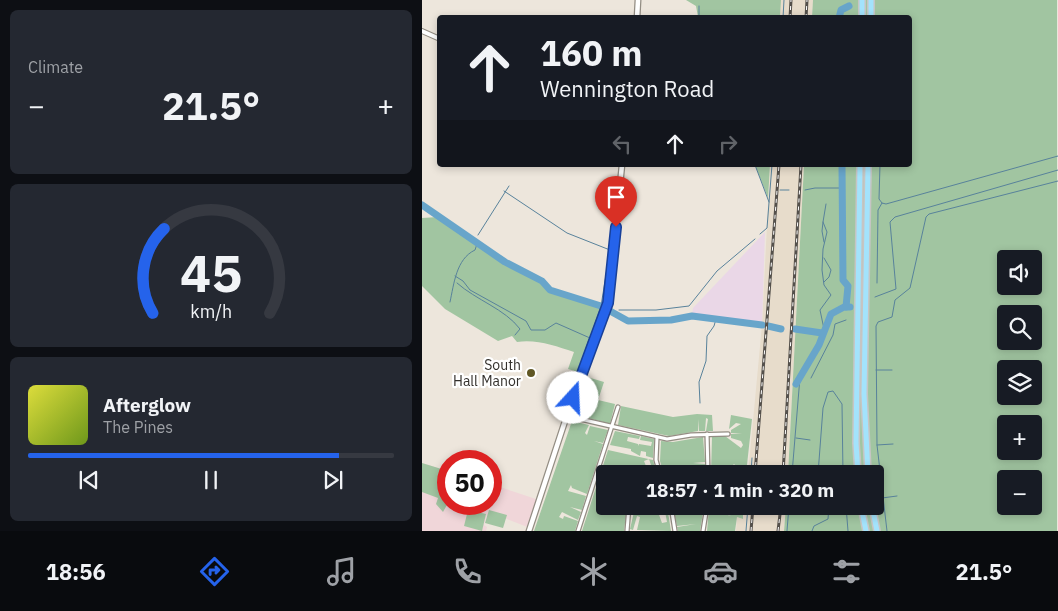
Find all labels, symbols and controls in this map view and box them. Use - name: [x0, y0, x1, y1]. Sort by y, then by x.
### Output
- text: 160 m: [540, 30, 643, 76]
- icon: ahead: [457, 35, 522, 100]
- text: Climate: [28, 57, 83, 77]
- text: Wennington Road: [540, 74, 714, 103]
- text: 21.5°: [162, 81, 260, 130]
- text: −: [28, 87, 45, 124]
- text: +: [377, 87, 394, 124]
- icon: left: [608, 130, 636, 158]
- icon: ahead: [661, 130, 689, 158]
- icon: right: [714, 130, 742, 158]
- pin: [595, 176, 637, 227]
- icon: arrive: [602, 183, 630, 211]
- text: 45: [180, 239, 242, 306]
- map controls: [997, 250, 1042, 515]
- button: sound: [997, 250, 1042, 295]
- text: km/h: [190, 300, 232, 323]
- button: search: [997, 305, 1042, 350]
- place label: South Hall Manor: [453, 356, 521, 390]
- button: layers: [997, 360, 1042, 405]
- marker: South Hall Manor: [525, 367, 537, 379]
- position arrow: [546, 371, 598, 423]
- text: Afterglow: [103, 393, 191, 417]
- button: +: [997, 415, 1042, 460]
- text: The Pines: [103, 417, 173, 437]
- speed limit sign: 50: [437, 450, 502, 515]
- icon: previous: [75, 466, 103, 494]
- icon: pause: [197, 466, 225, 494]
- icon: next: [319, 466, 347, 494]
- button: −: [997, 470, 1042, 515]
- text: 18:57 · 1 min · 320 m: [646, 478, 834, 502]
- icon: directions: [197, 554, 232, 589]
- icon: music: [324, 554, 359, 589]
- icon: phone: [450, 554, 485, 589]
- icon: climate: [576, 554, 611, 589]
- icon: car: [703, 554, 738, 589]
- icon: filters: [829, 554, 864, 589]
- text: 18:56: [46, 557, 106, 586]
- text: 21.5°: [955, 557, 1012, 586]

